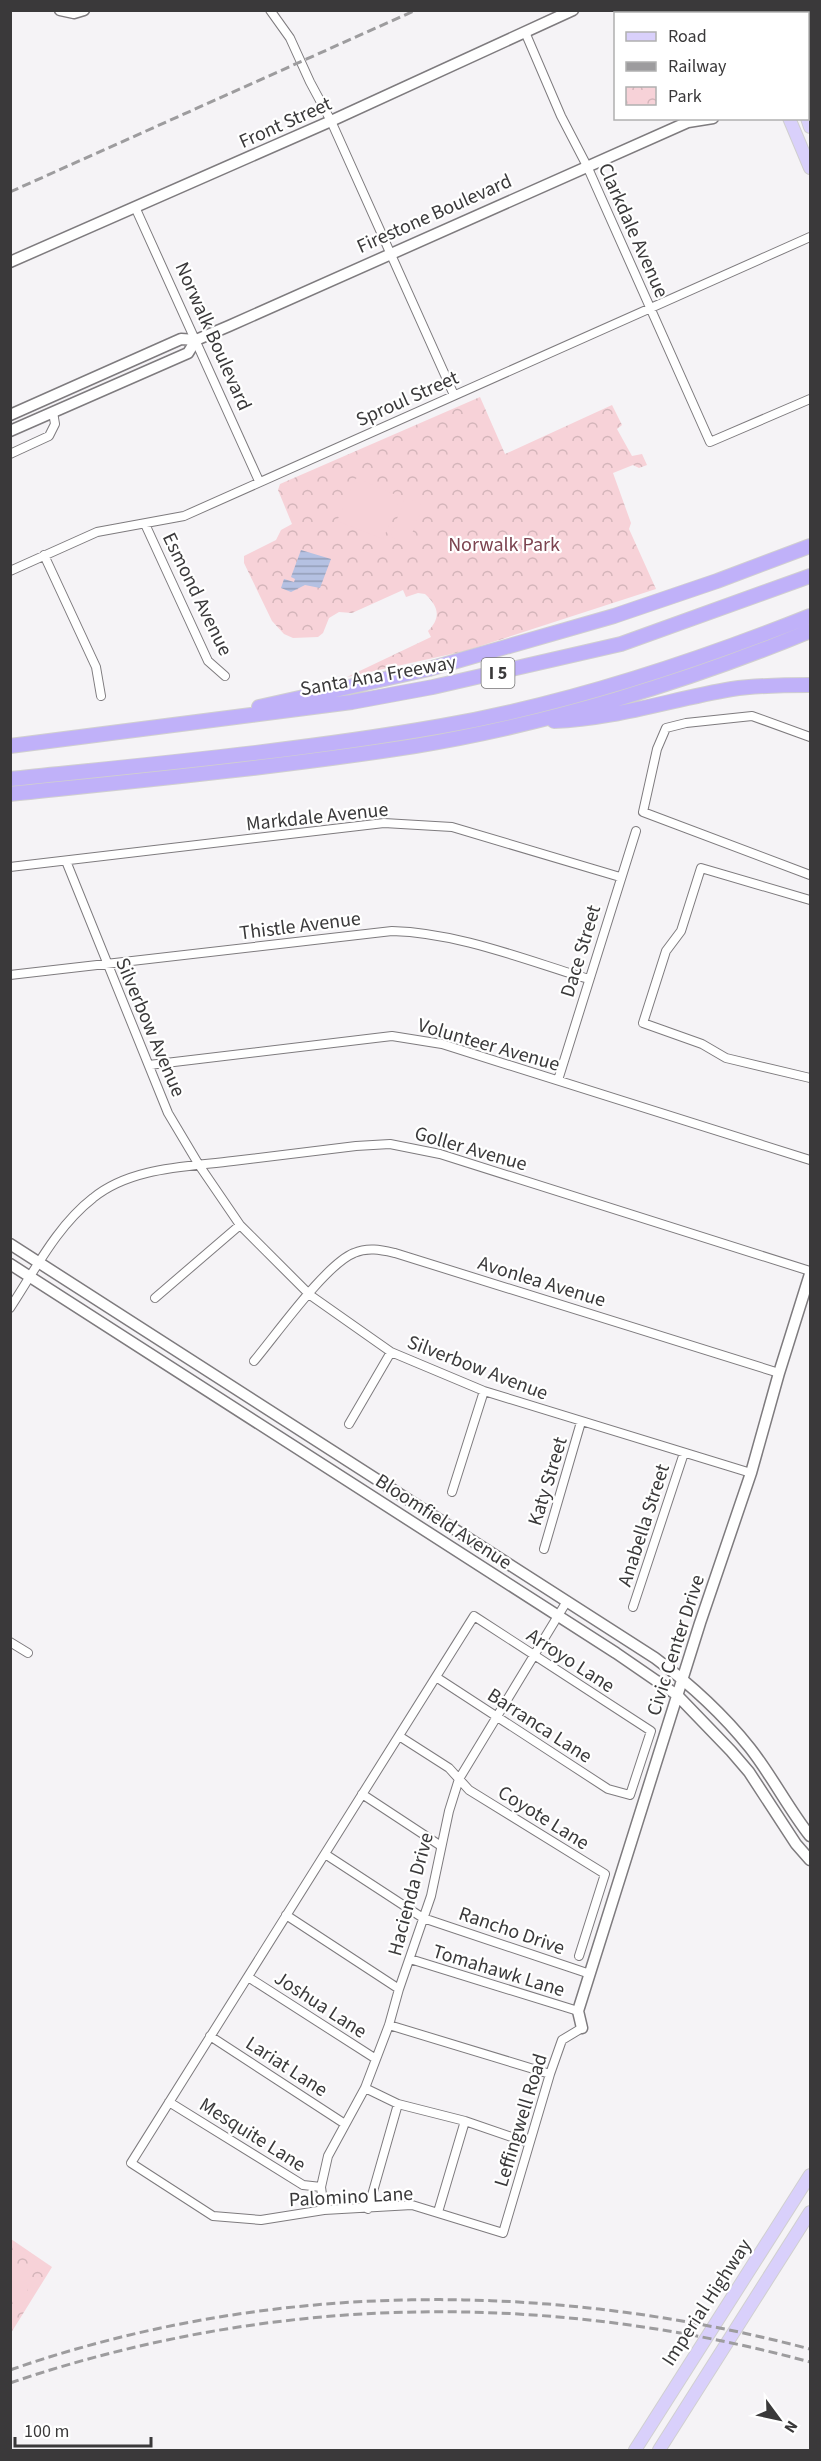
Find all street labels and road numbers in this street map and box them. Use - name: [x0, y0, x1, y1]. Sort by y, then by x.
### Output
- street label: Front Street: [235, 90, 336, 156]
- street label: Clarkdale Avenue: [591, 159, 675, 302]
- street label: Firestone Boulevard: [352, 167, 516, 261]
- street label: Norwalk Boulevard: [168, 258, 258, 415]
- street label: Sproul Street: [352, 364, 463, 434]
- street label: Esmond Avenue: [155, 528, 239, 661]
- street label: Santa Ana Freeway: [298, 648, 459, 703]
- road number: I 5: [482, 658, 514, 688]
- street label: Markdale Avenue: [245, 796, 390, 838]
- street label: Dace Street: [554, 901, 608, 1001]
- street label: Thistle Avenue: [238, 905, 362, 947]
- street label: Silverbow Avenue: [108, 953, 192, 1101]
- street label: Volunteer Avenue: [414, 1011, 563, 1079]
- street label: Goller Avenue: [411, 1120, 530, 1178]
- street label: Avonlea Avenue: [474, 1249, 609, 1315]
- street label: Silverbow Avenue: [403, 1328, 552, 1408]
- street label: Katy Street: [521, 1433, 575, 1529]
- street label: Anabella Street: [611, 1460, 677, 1590]
- street label: Bloomfield Avenue: [370, 1467, 517, 1577]
- street label: Civic Center Drive: [640, 1571, 712, 1719]
- street label: Arroyo Lane: [521, 1622, 620, 1700]
- street label: Barranca Lane: [482, 1681, 597, 1770]
- street label: Coyote Lane: [492, 1779, 595, 1857]
- street label: Hacienda Drive: [381, 1829, 441, 1959]
- street label: Rancho Drive: [455, 1900, 569, 1962]
- street label: Tomahawk Lane: [429, 1938, 568, 2004]
- street label: Joshua Lane: [269, 1964, 372, 2045]
- street label: Lariat Lane: [240, 2030, 333, 2104]
- street label: Leffingwell Road: [487, 2050, 555, 2190]
- street label: Mesquite Lane: [194, 2091, 311, 2179]
- street label: Palomino Lane: [288, 2180, 414, 2214]
- street label: Imperial Highway: [655, 2233, 759, 2372]

